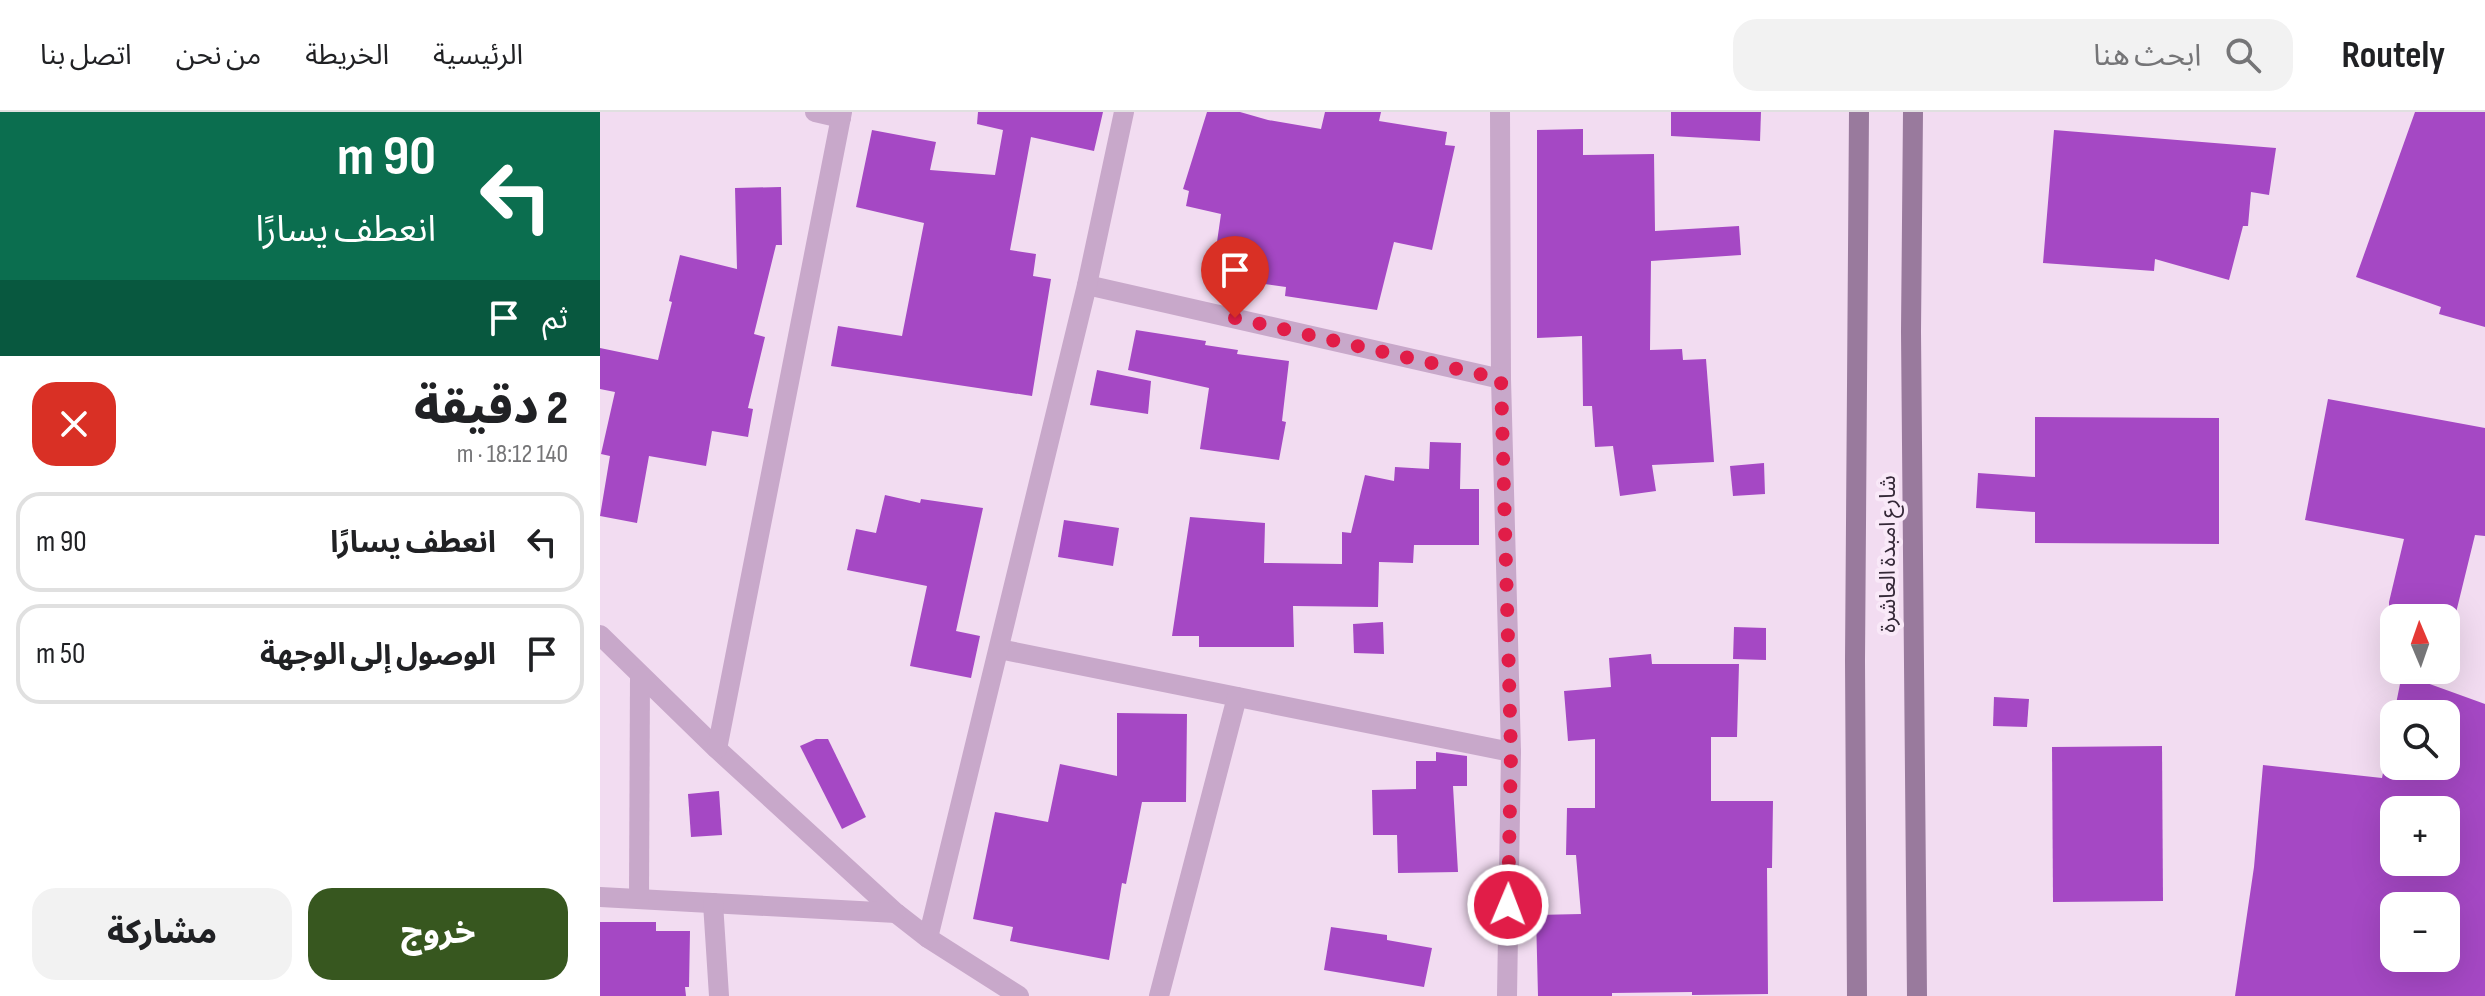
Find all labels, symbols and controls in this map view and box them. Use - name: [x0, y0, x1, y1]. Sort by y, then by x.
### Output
- search box: [1733, 19, 2293, 91]
- icon: search: [2221, 33, 2265, 77]
- text: Routely: [2341, 33, 2445, 78]
- text: ابحث هنا: [2093, 38, 2201, 74]
- text: اتصل بنا: [40, 39, 132, 72]
- text: من نحن: [176, 39, 261, 72]
- text: الخريطة: [305, 39, 389, 72]
- text: الرئيسية: [433, 39, 523, 72]
- text: 90 m: [337, 124, 436, 191]
- icon: left: [464, 144, 568, 248]
- text: انعطف يسارًا: [255, 209, 436, 252]
- pin: [1201, 236, 1269, 318]
- icon: arrive: [1213, 248, 1257, 292]
- icon: arrive: [482, 296, 526, 340]
- text: ثم: [542, 301, 568, 337]
- text: 2 دقيقة: [414, 380, 568, 437]
- button: close: [32, 382, 116, 466]
- text: 140 m · 18:12: [457, 439, 568, 470]
- street label: شارع امبدة العاشرة: [1875, 475, 1904, 633]
- icon: left: [520, 520, 564, 564]
- text: 90 m: [36, 524, 87, 560]
- text: انعطف يسارًا: [330, 525, 496, 561]
- north arrow: [2380, 604, 2460, 684]
- map controls: [2380, 604, 2460, 972]
- icon: arrive: [520, 632, 564, 676]
- text: 50 m: [36, 636, 85, 672]
- text: الوصول إلى الوجهة: [260, 637, 496, 673]
- button: search: [2380, 700, 2460, 780]
- button: +: [2380, 796, 2460, 876]
- position arrow: [1466, 863, 1550, 947]
- button: مشاركة: [32, 888, 292, 980]
- button: خروج: [308, 888, 568, 980]
- button: −: [2380, 892, 2460, 972]

